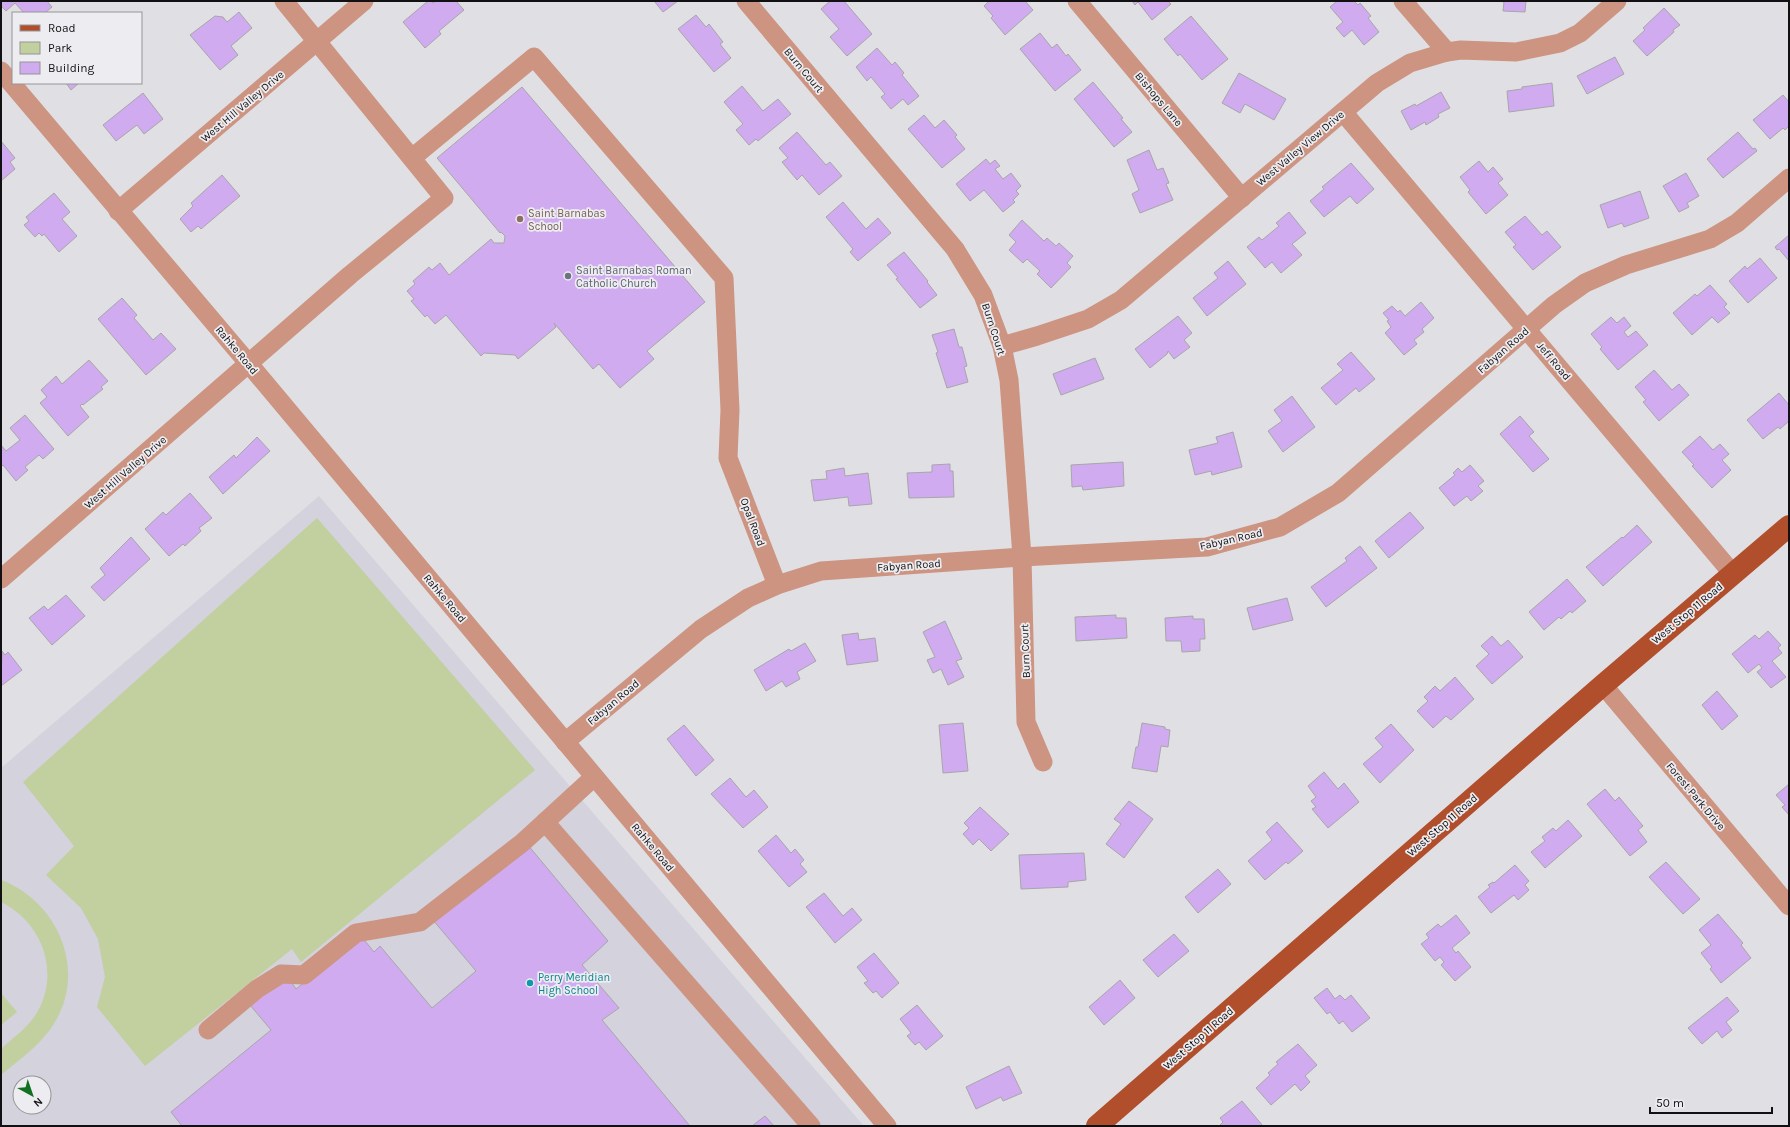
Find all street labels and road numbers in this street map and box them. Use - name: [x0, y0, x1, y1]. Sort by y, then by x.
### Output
- street label: Burn Court: [781, 45, 826, 95]
- street label: West Hill Valley Drive: [198, 68, 287, 145]
- street label: Bishops Lane: [1132, 70, 1185, 129]
- street label: West Valley View Drive: [1254, 108, 1347, 189]
- street label: Burn Court: [979, 301, 1008, 357]
- street label: Rahke Road: [213, 323, 261, 377]
- street label: Fabyan Road: [1475, 325, 1532, 376]
- street label: Jeff Road: [1534, 340, 1573, 383]
- street label: West Hill Valley Drive: [82, 433, 169, 511]
- street label: Opal Road: [737, 496, 768, 548]
- street label: Fabyan Road: [1199, 526, 1264, 553]
- street label: Fabyan Road: [877, 557, 941, 574]
- street label: Rahke Road: [421, 571, 469, 625]
- street label: West Stop 11 Road: [1649, 580, 1725, 647]
- street label: Burn Court: [1018, 624, 1033, 678]
- street label: Fabyan Road: [585, 677, 642, 728]
- street label: Forest Park Drive: [1664, 760, 1728, 833]
- street label: West Stop 11 Road: [1405, 791, 1480, 859]
- street label: Rahke Road: [629, 820, 677, 874]
- street label: West Stop 11 Road: [1161, 1004, 1236, 1072]

